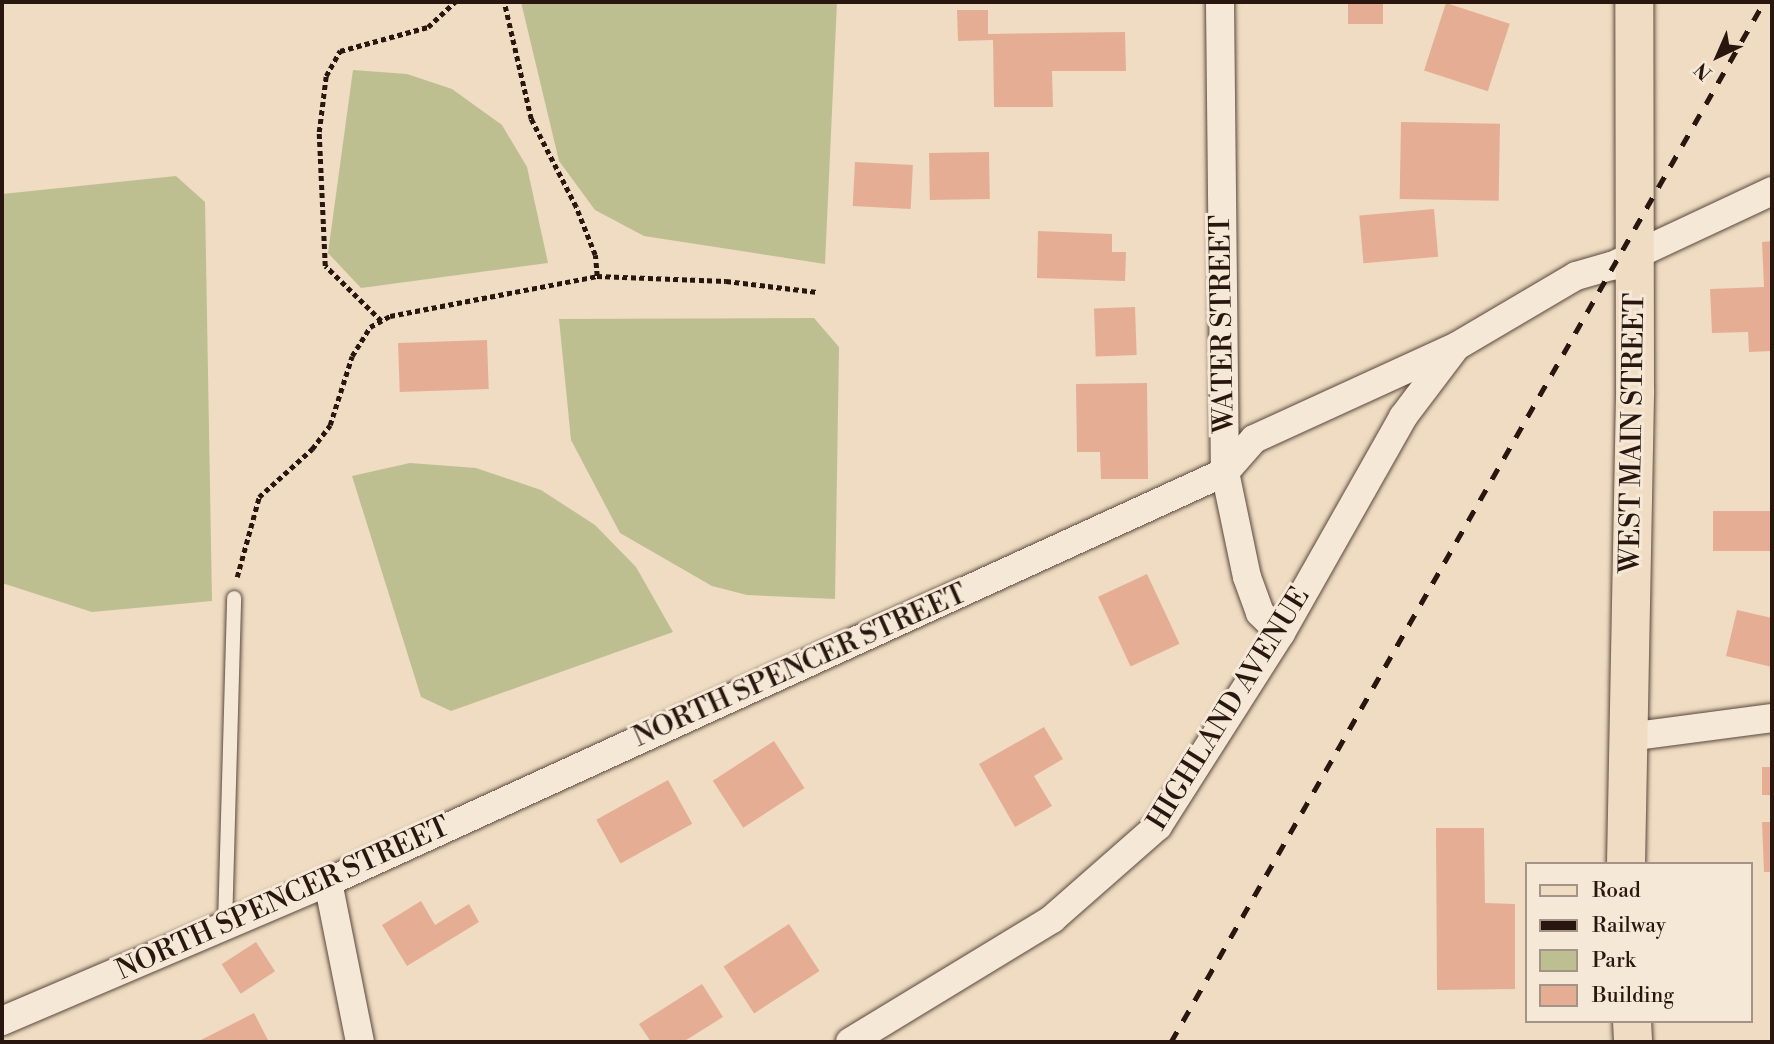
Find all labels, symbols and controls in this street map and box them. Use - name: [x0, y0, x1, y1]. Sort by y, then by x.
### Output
- north arrow: [1683, 21, 1753, 91]
- text: N: [1690, 57, 1717, 85]
- street label: WATER STREET: [1204, 215, 1242, 433]
- street label: WEST MAIN STREET: [1614, 293, 1652, 573]
- street label: NORTH SPENCER STREET: [628, 577, 972, 755]
- street label: HIGHLAND AVENUE: [1141, 582, 1317, 836]
- street label: NORTH SPENCER STREET: [111, 810, 455, 988]
- legend: [1526, 862, 1753, 1023]
- text: Road: [1592, 878, 1641, 904]
- text: Railway: [1592, 913, 1666, 939]
- text: Park: [1592, 948, 1636, 974]
- text: Building: [1592, 983, 1674, 1009]

